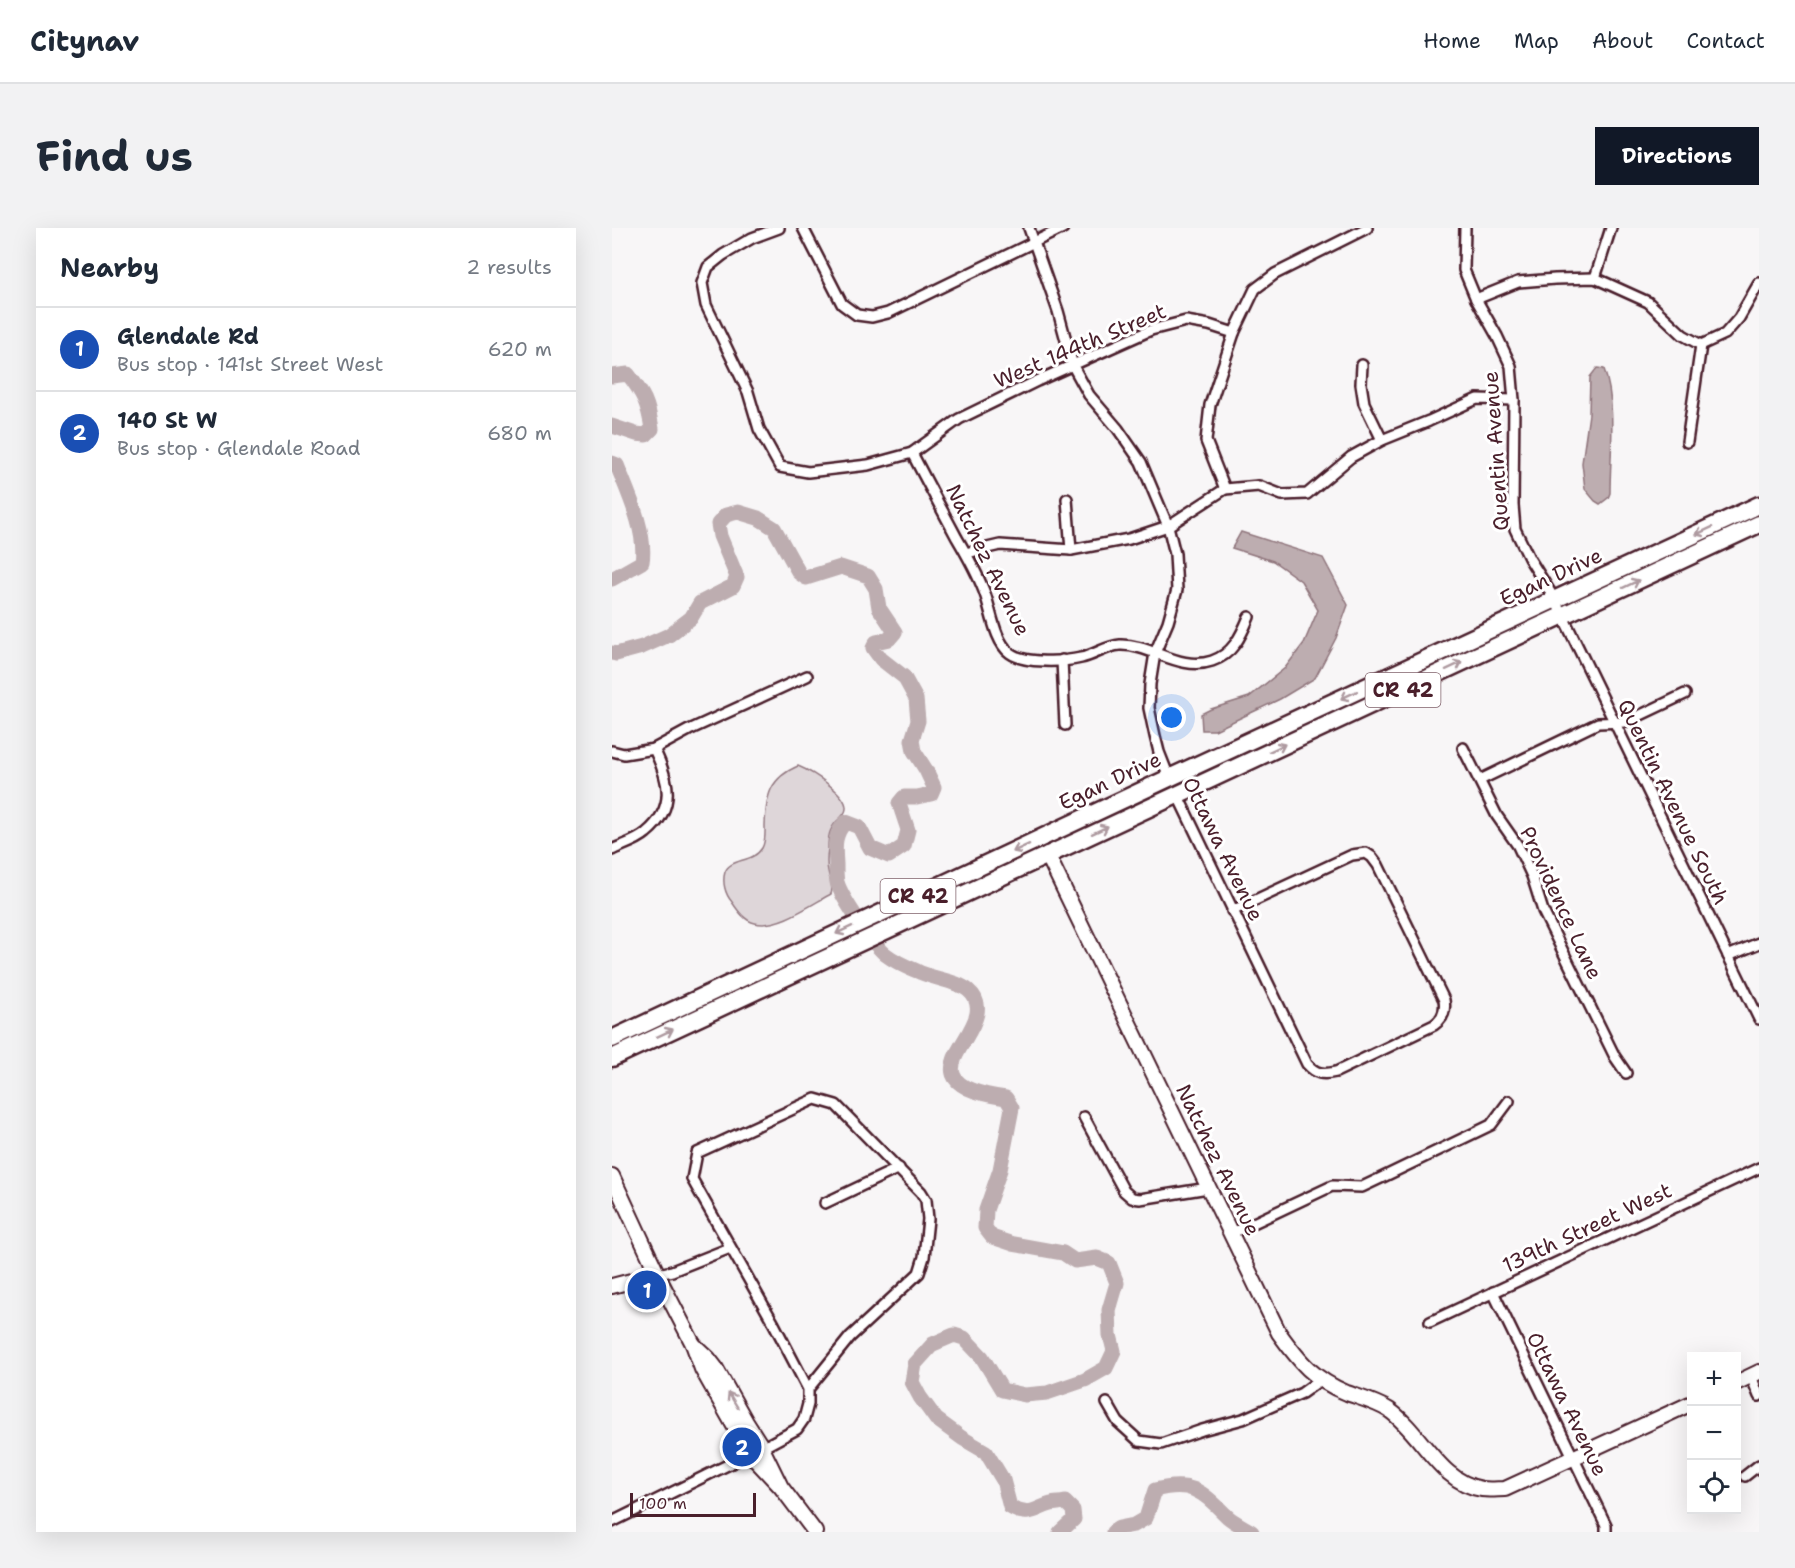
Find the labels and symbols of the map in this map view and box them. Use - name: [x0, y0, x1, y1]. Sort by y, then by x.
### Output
- street label: West 144th Street: [990, 297, 1170, 395]
- street label: Quentin Avenue: [1476, 370, 1516, 532]
- street label: Natchez Avenue: [939, 479, 1037, 641]
- one-way arrow: [1696, 525, 1714, 537]
- street label: Egan Drive: [1495, 541, 1607, 613]
- one-way arrow: [1622, 577, 1640, 589]
- one-way arrow: [1445, 660, 1463, 671]
- road number: CR 42: [1366, 673, 1440, 707]
- one-way arrow: [1341, 690, 1359, 702]
- street label: Quentin Avenue South: [1611, 695, 1735, 909]
- your location: [1157, 703, 1186, 732]
- one-way arrow: [1268, 741, 1286, 753]
- street label: Egan Drive: [1054, 745, 1166, 817]
- street label: Ottawa Avenue: [1176, 772, 1270, 926]
- street label: Providence Lane: [1513, 822, 1609, 984]
- one-way arrow: [1091, 823, 1109, 835]
- one-way arrow: [1012, 842, 1030, 854]
- road number: CR 42: [880, 879, 956, 913]
- one-way arrow: [836, 925, 854, 937]
- one-way arrow: [655, 1027, 673, 1039]
- street label: Natchez Avenue: [1169, 1079, 1267, 1241]
- street label: 139th Street West: [1498, 1176, 1676, 1280]
- pin: 1: [627, 1268, 666, 1312]
- street label: Ottawa Avenue: [1520, 1327, 1614, 1481]
- one-way arrow: [726, 1392, 738, 1409]
- pin: 2: [722, 1424, 762, 1470]
- scale bar: [630, 1490, 756, 1518]

